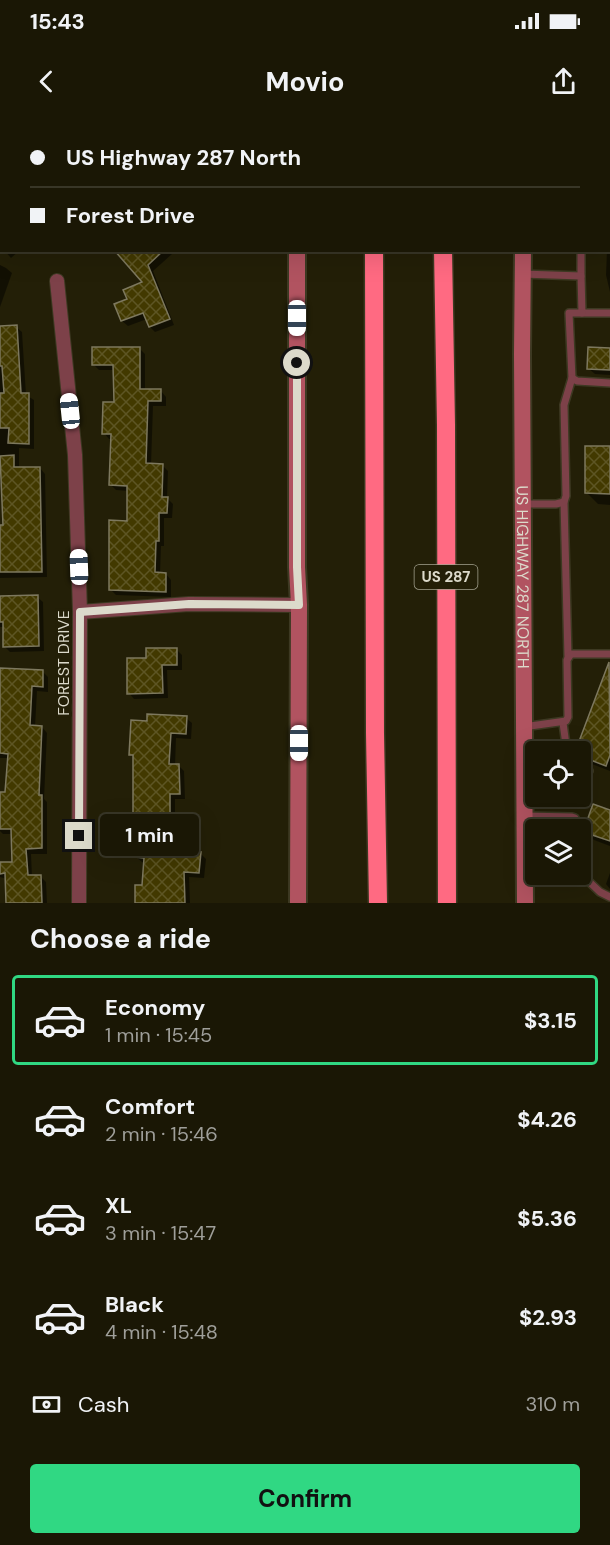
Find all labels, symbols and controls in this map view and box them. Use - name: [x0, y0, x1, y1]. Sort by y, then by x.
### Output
- text: 15:43: [30, 7, 85, 36]
- text: Movio: [266, 64, 344, 99]
- icon: back: [30, 65, 63, 98]
- icon: share: [547, 65, 580, 98]
- text: US Highway 287 North: [66, 143, 301, 172]
- text: Forest Drive: [66, 201, 195, 230]
- car: [288, 300, 306, 336]
- route start: [283, 349, 310, 376]
- car: [59, 392, 81, 430]
- street label: US HIGHWAY 287 NORTH: [512, 485, 534, 669]
- car: [69, 549, 89, 585]
- road number: US 287: [414, 565, 478, 589]
- street label: FOREST DRIVE: [53, 610, 74, 716]
- car: [290, 725, 308, 761]
- map controls: [525, 741, 591, 885]
- button: locate: [525, 741, 591, 807]
- callout: 1 min: [100, 815, 199, 857]
- button: layers: [525, 819, 591, 885]
- route end: [65, 822, 92, 849]
- text: 1 min: [125, 822, 174, 848]
- text: Choose a ride: [30, 921, 211, 956]
- icon: car: [33, 993, 87, 1047]
- text: Economy: [105, 993, 205, 1022]
- text: $3.15: [524, 1006, 577, 1035]
- text: 1 min · 15:45: [105, 1022, 212, 1048]
- icon: car: [33, 1092, 87, 1146]
- text: Comfort: [105, 1092, 195, 1121]
- text: $4.26: [517, 1105, 577, 1134]
- text: 2 min · 15:46: [105, 1121, 218, 1147]
- icon: car: [33, 1191, 87, 1245]
- text: XL: [105, 1191, 132, 1220]
- text: $5.36: [517, 1204, 577, 1233]
- text: 3 min · 15:47: [105, 1220, 216, 1246]
- icon: car: [33, 1290, 87, 1344]
- text: Black: [105, 1290, 164, 1319]
- text: $2.93: [519, 1303, 577, 1332]
- text: 4 min · 15:48: [105, 1319, 218, 1345]
- icon: cash: [30, 1388, 63, 1421]
- text: Cash: [78, 1390, 129, 1419]
- text: 310 m: [525, 1391, 580, 1417]
- button: Confirm: [30, 1464, 580, 1533]

